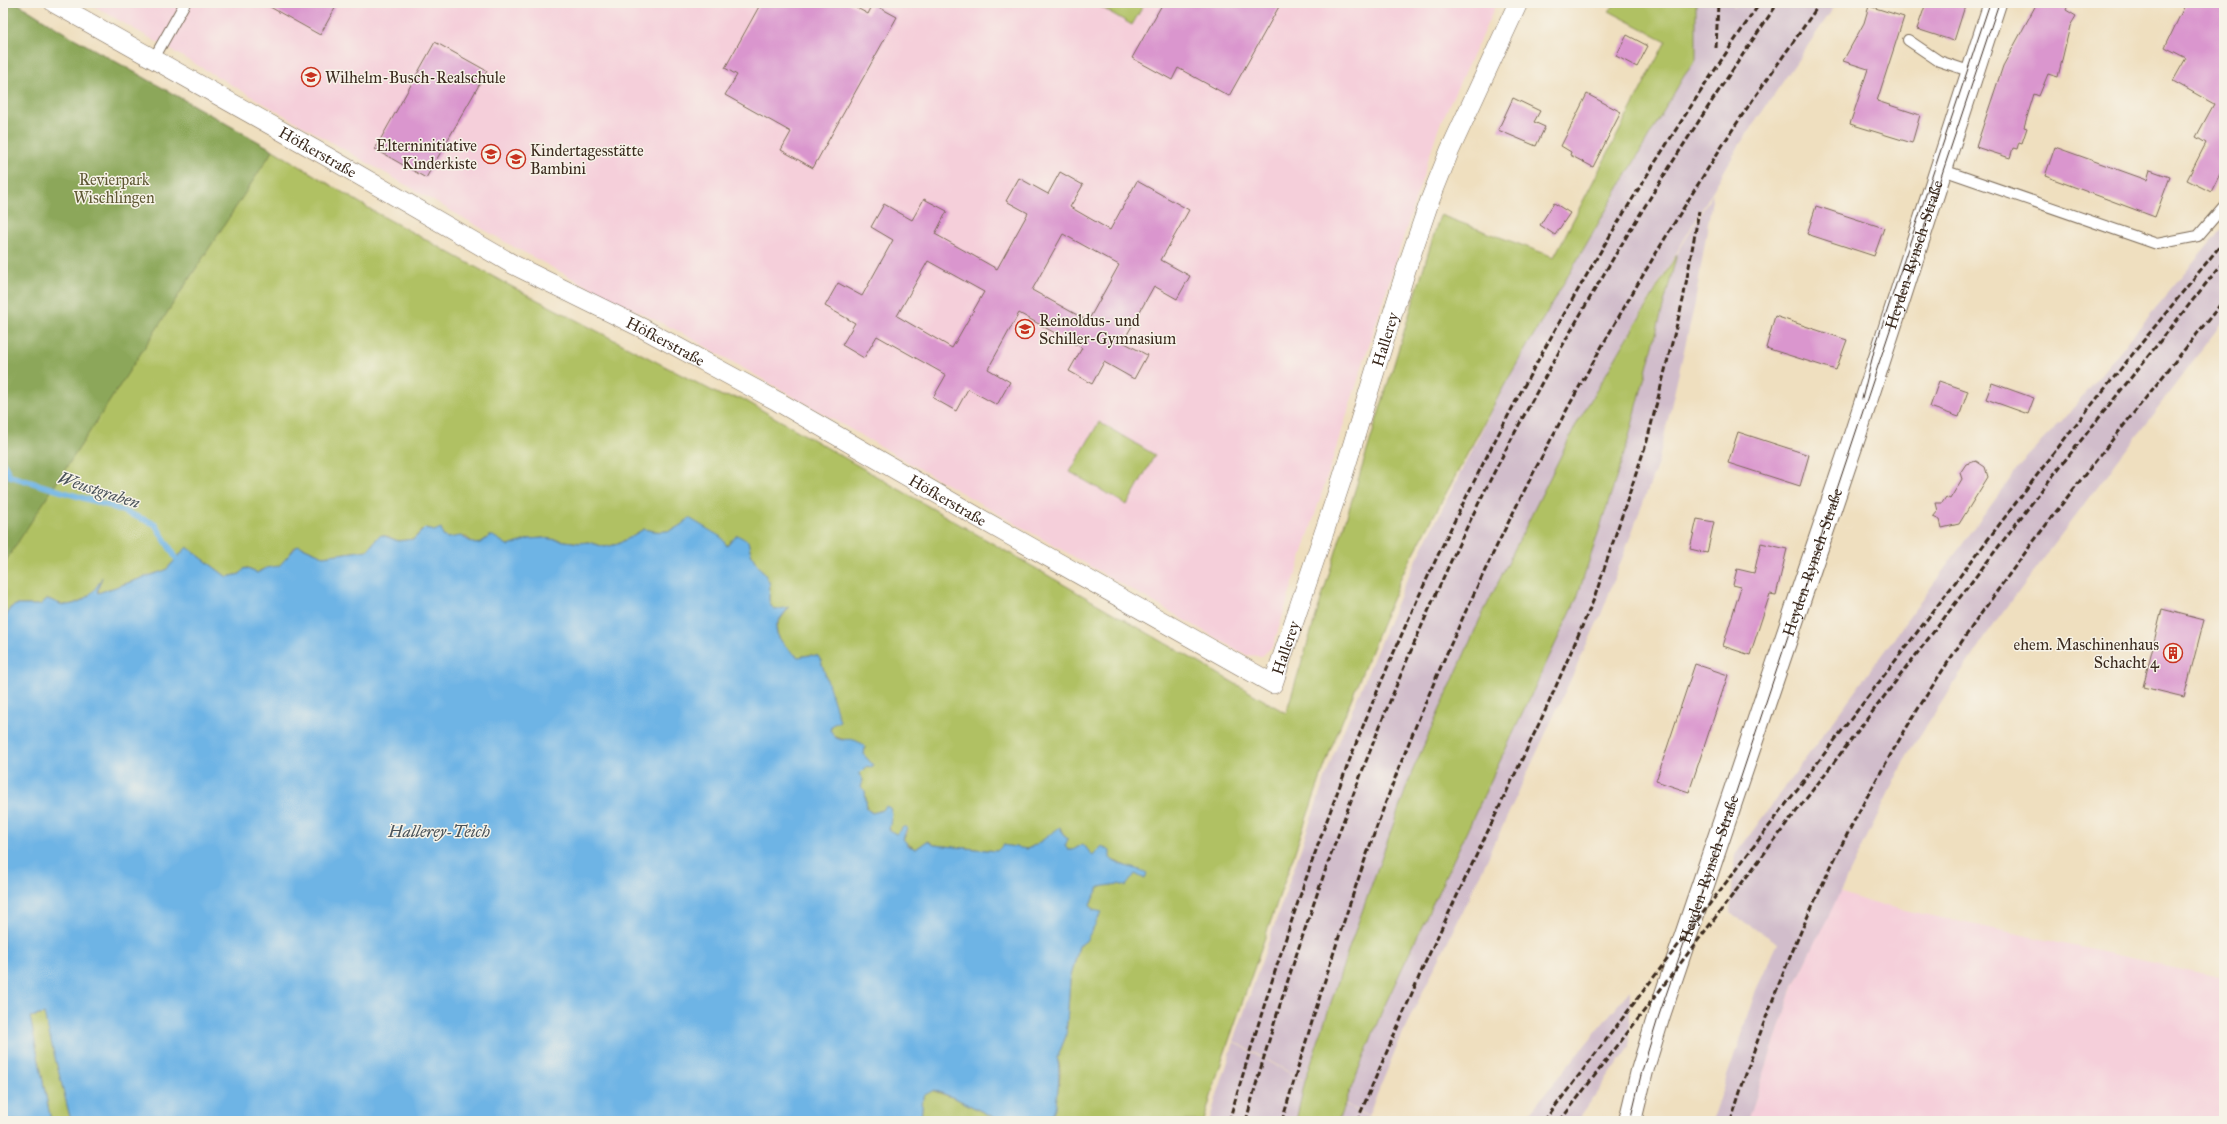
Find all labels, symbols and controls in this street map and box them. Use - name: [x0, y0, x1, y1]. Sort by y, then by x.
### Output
- school or university icon: Wilhelm-Busch-Realschule: [300, 66, 322, 88]
- place label: Wilhelm-Busch-Realschule: [325, 68, 506, 87]
- street label: Höfkerstraße: [276, 123, 360, 182]
- place label: Elterninitiative Kinderkiste: [376, 136, 477, 173]
- place label: Kindertagesstätte Bambini: [530, 141, 644, 178]
- school or university icon: Elterninitiative Kinderkiste: [480, 143, 502, 165]
- school or university icon: Kindertagesstätte Bambini: [505, 148, 527, 170]
- park label: Revierpark Wischlingen: [73, 170, 155, 208]
- street label: Heyden-Rynsch-Straße: [1881, 177, 1947, 331]
- street label: Hallerey: [1368, 309, 1403, 369]
- place label: Reinoldus- und Schiller-Gymnasium: [1039, 311, 1177, 348]
- street label: Höfkerstraße: [623, 313, 708, 370]
- school or university icon: Reinoldus- und Schiller-Gymnasium: [1014, 318, 1036, 340]
- water label: Weustgraben: [55, 467, 143, 514]
- street label: Höfkerstraße: [906, 470, 990, 530]
- street label: Heyden-Rynsch-Straße: [1779, 485, 1846, 639]
- street label: Hallerey: [1268, 618, 1304, 677]
- place label: ehem. Maschinenhaus Schacht 4: [2014, 635, 2160, 672]
- building icon: ehem. Maschinenhaus Schacht 4: [2162, 642, 2184, 664]
- street label: Heyden-Rynsch-Straße: [1675, 792, 1743, 946]
- water label: Hallerey-Teich: [387, 821, 490, 842]

